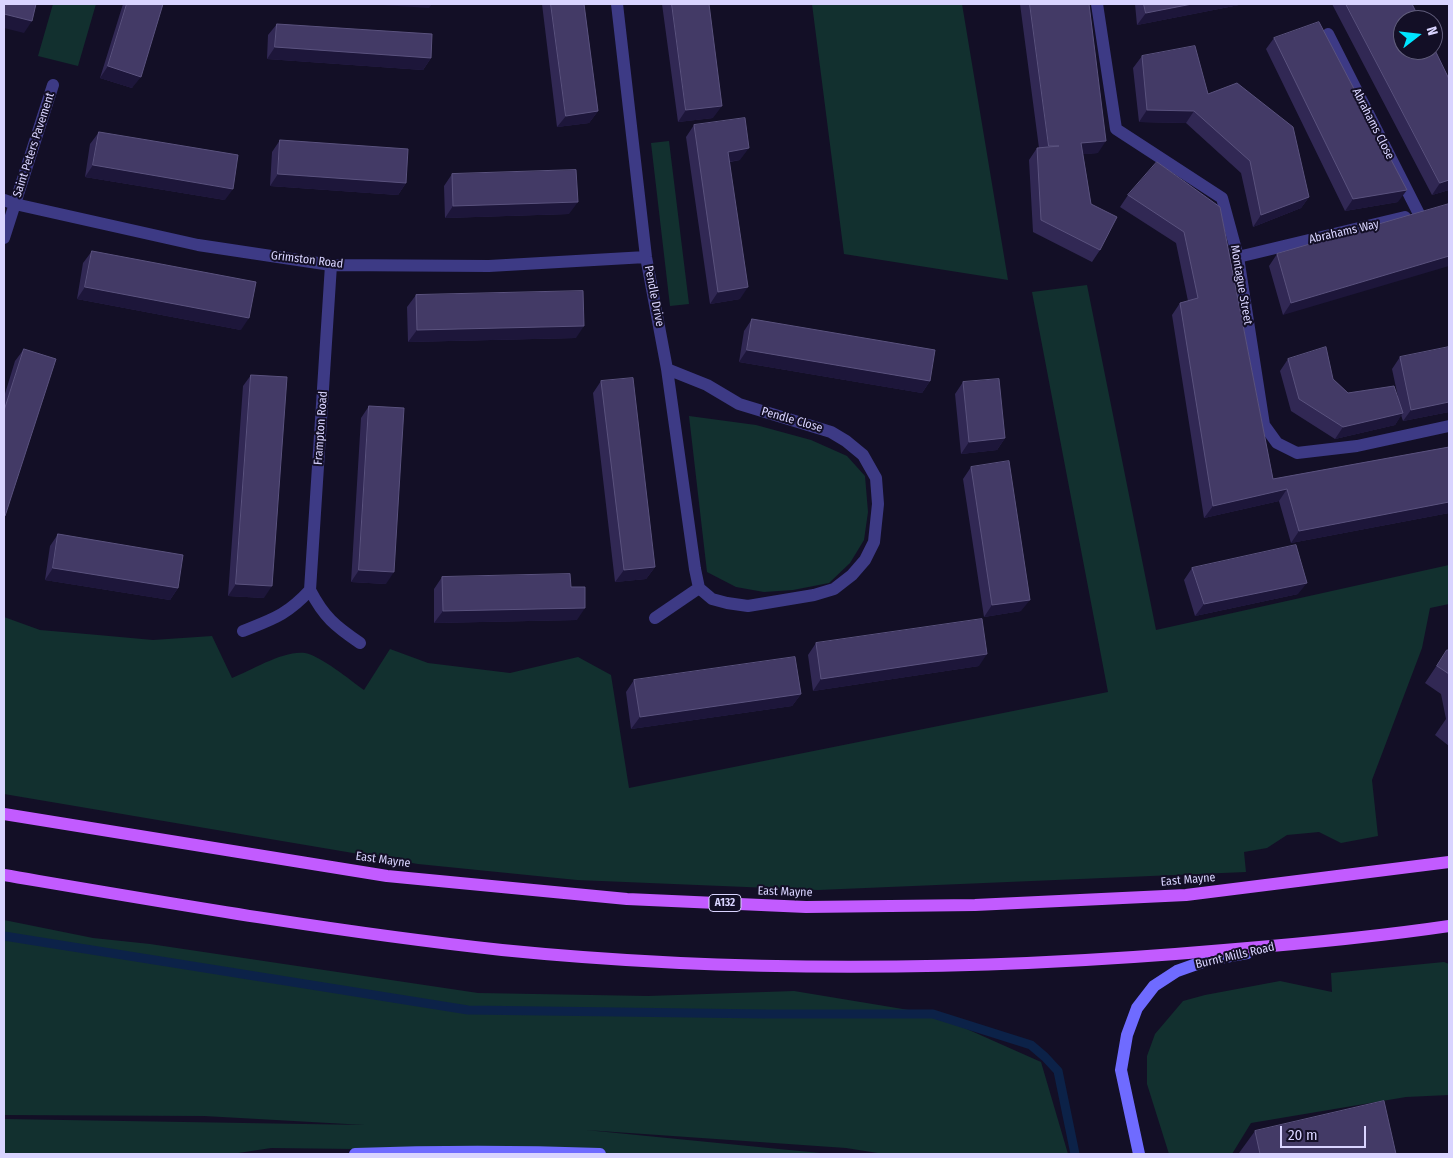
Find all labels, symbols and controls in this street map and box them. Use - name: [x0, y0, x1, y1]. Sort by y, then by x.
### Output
- north arrow: [1393, 10, 1443, 60]
- text: N: [1423, 25, 1441, 37]
- street label: Abrahams Close: [1349, 86, 1397, 162]
- street label: Saint Peters Pavement: [10, 91, 58, 199]
- street label: Abrahams Way: [1308, 217, 1380, 247]
- street label: Montague Street: [1227, 244, 1255, 326]
- street label: Grimston Road: [270, 248, 344, 272]
- street label: Pendle Drive: [641, 264, 667, 328]
- street label: Frampton Road: [311, 390, 331, 466]
- street label: Pendle Close: [760, 404, 824, 436]
- street label: East Mayne: [355, 849, 411, 871]
- street label: East Mayne: [1160, 870, 1216, 890]
- street label: East Mayne: [757, 884, 813, 900]
- road number: A132: [709, 894, 741, 911]
- street label: Burnt Mills Road: [1194, 940, 1276, 972]
- scale bar: [1283, 1116, 1369, 1148]
- text: 20 m: [1288, 1126, 1318, 1144]

